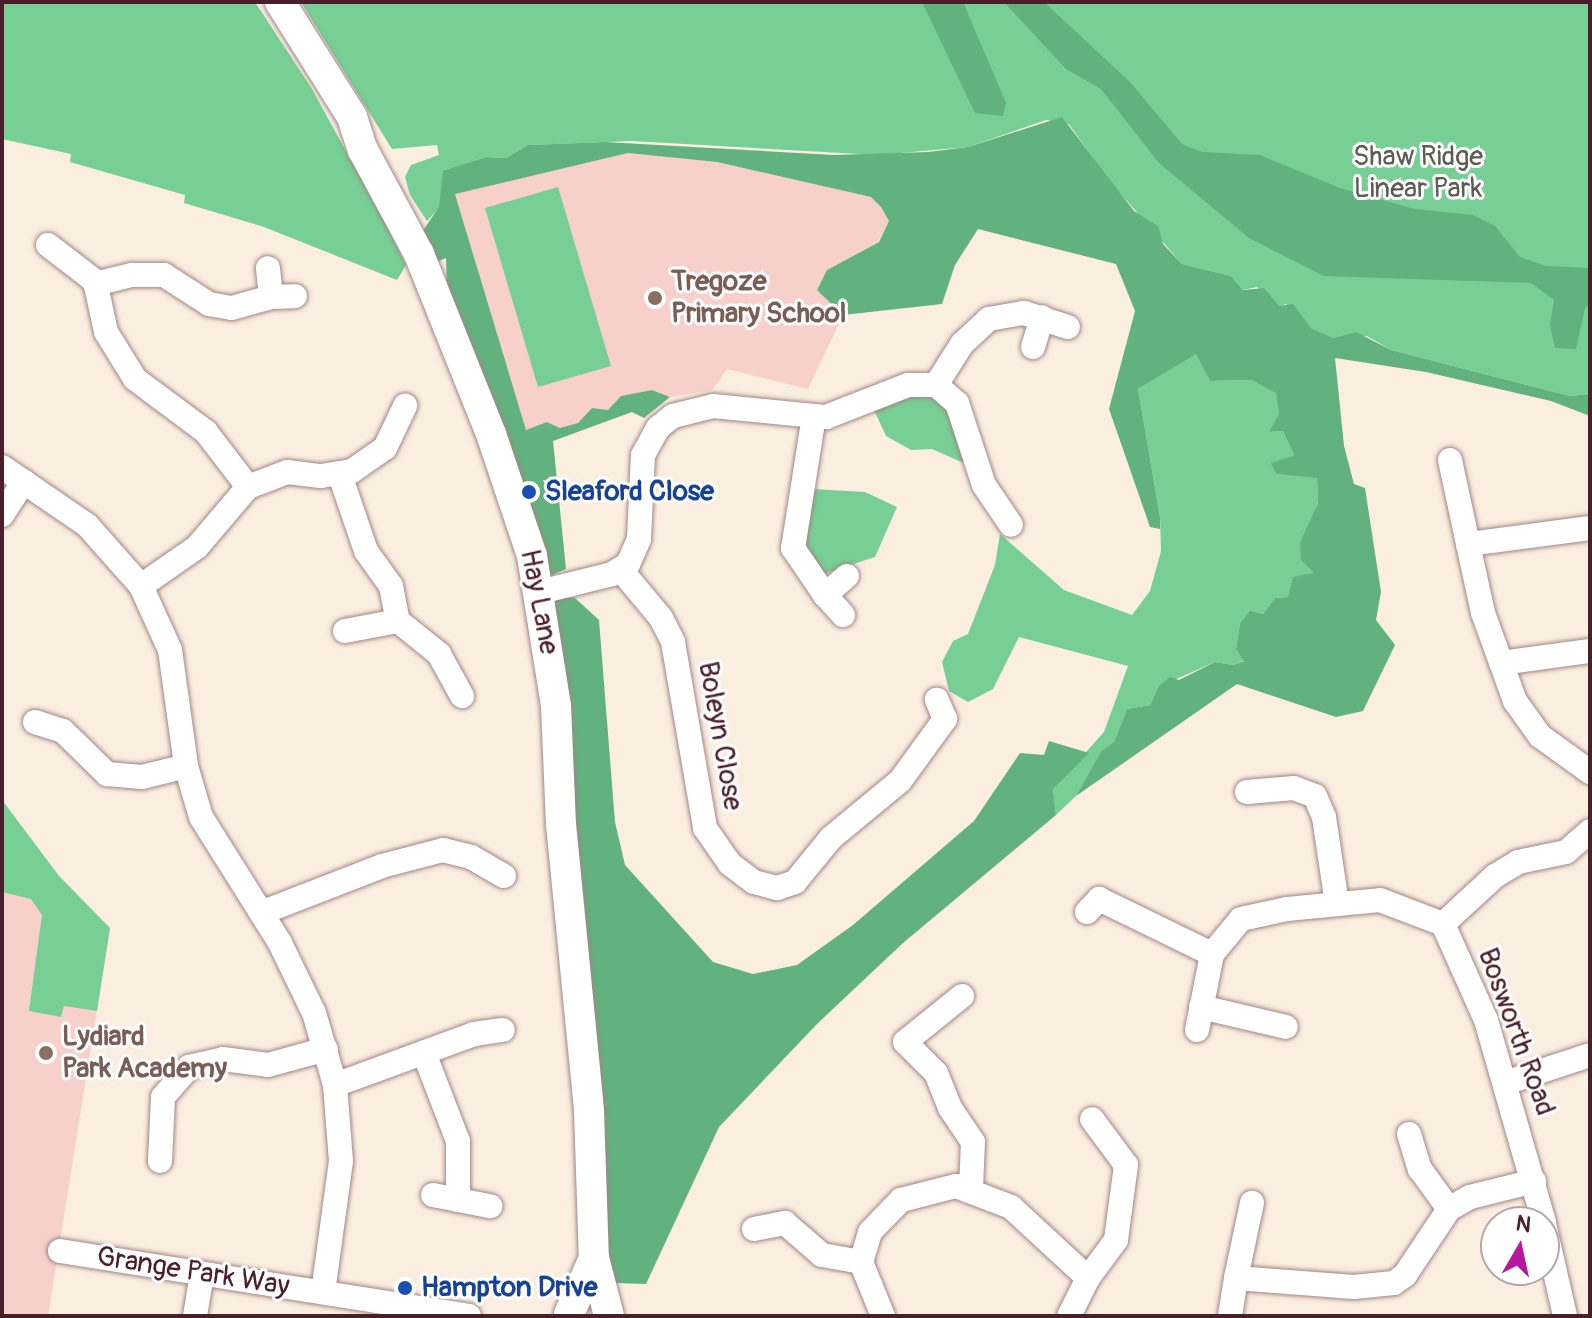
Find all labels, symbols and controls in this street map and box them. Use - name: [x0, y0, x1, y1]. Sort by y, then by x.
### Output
- park label: Shaw Ridge Linear Park: [1353, 140, 1483, 206]
- place label: Tregoze Primary School: [671, 265, 847, 331]
- marker: Tregoze Primary School: [646, 289, 664, 307]
- place label: Sleaford Close: [545, 475, 714, 509]
- marker: Sleaford Close: [520, 483, 538, 501]
- street label: Hay Lane: [512, 547, 566, 657]
- street label: Boleyn Close: [690, 659, 750, 813]
- street label: Bosworth Road: [1470, 944, 1562, 1120]
- place label: Lydiard Park Academy: [62, 1020, 227, 1086]
- marker: Lydiard Park Academy: [37, 1044, 55, 1062]
- north arrow: [1480, 1206, 1560, 1286]
- text: N: [1514, 1209, 1533, 1239]
- street label: Grange Park Way: [94, 1240, 292, 1304]
- place label: Hampton Drive: [421, 1271, 598, 1305]
- marker: Hampton Drive: [396, 1279, 414, 1297]

